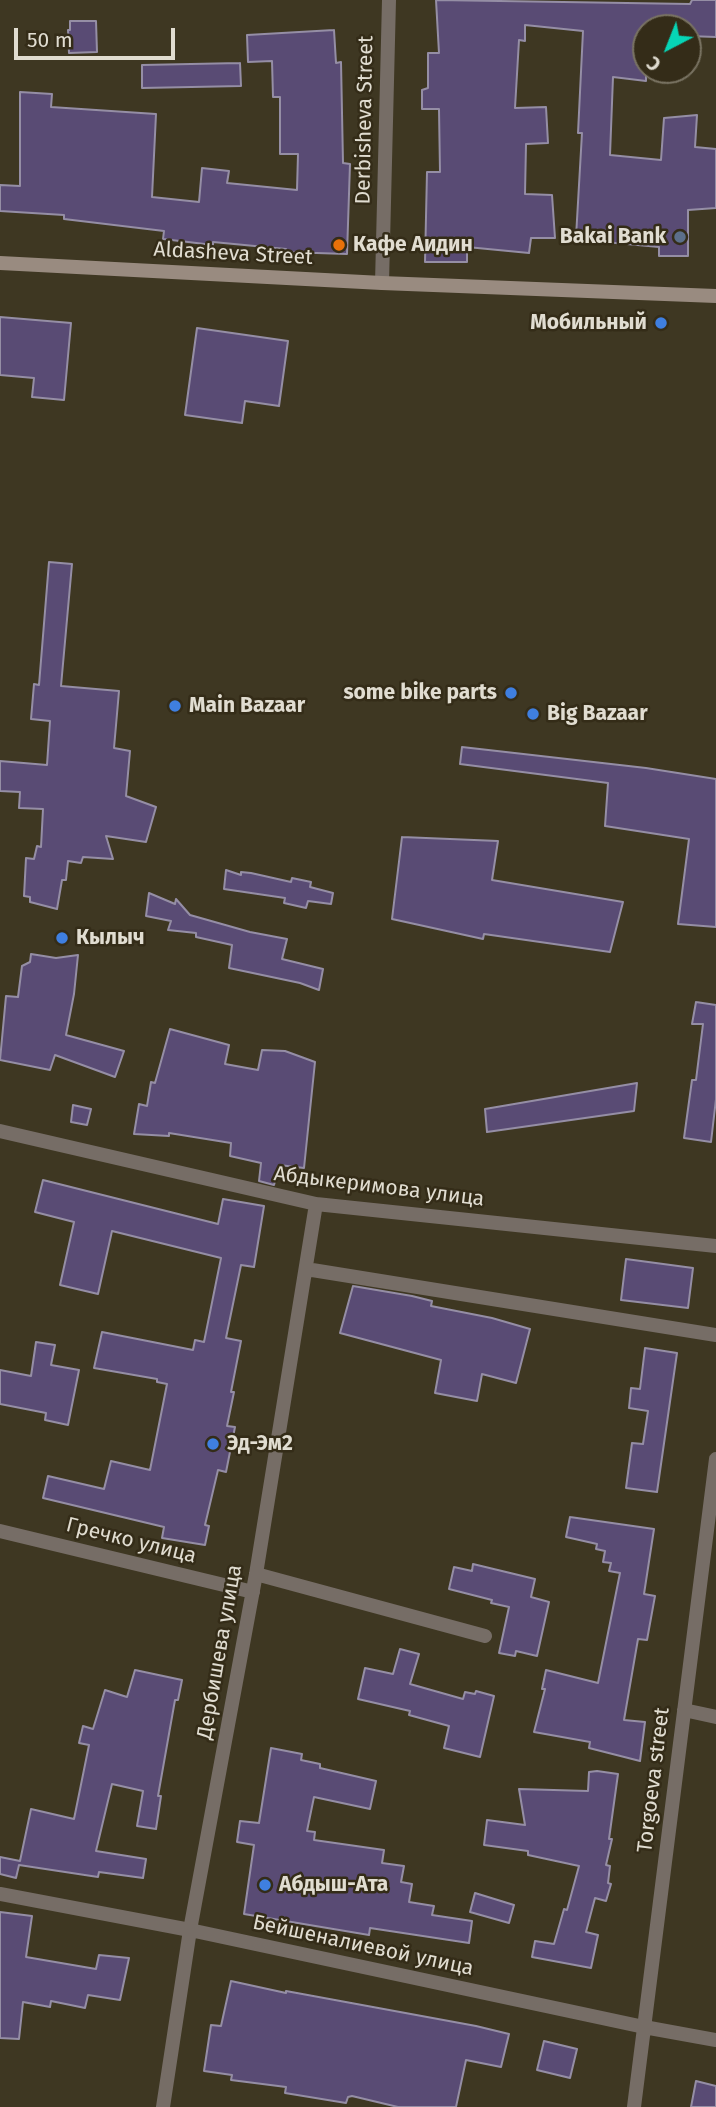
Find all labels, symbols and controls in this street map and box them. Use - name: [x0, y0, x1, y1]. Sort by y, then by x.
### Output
- scale bar: [18, 14, 178, 58]
- north arrow: [632, 14, 702, 84]
- text: 50 m: [27, 27, 73, 53]
- street label: Derbisheva Street: [351, 35, 379, 205]
- text: С: [642, 51, 666, 76]
- place label: Bakai Bank: [560, 224, 666, 250]
- marker: Bakai Bank: [672, 229, 688, 245]
- place label: Кафе Аидин: [353, 232, 473, 258]
- street label: Aldasheva Street: [153, 237, 313, 271]
- marker: Кафе Аидин: [331, 237, 347, 253]
- place label: Мобильный: [530, 310, 647, 336]
- marker: Мобильный: [653, 315, 669, 331]
- place label: some bike parts: [343, 680, 497, 706]
- marker: some bike parts: [503, 685, 519, 701]
- place label: Main Bazaar: [189, 693, 305, 719]
- marker: Main Bazaar: [167, 698, 183, 714]
- place label: Big Bazaar: [547, 701, 648, 727]
- marker: Big Bazaar: [525, 706, 541, 722]
- place label: Кылыч: [76, 925, 145, 951]
- marker: Кылыч: [54, 930, 70, 946]
- street label: Абдыкеримова улица: [272, 1162, 486, 1212]
- place label: Эд-Эм2: [227, 1431, 293, 1457]
- marker: Эд-Эм2: [205, 1436, 221, 1452]
- street label: Гречко улица: [63, 1513, 199, 1569]
- street label: Дербишева улица: [192, 1563, 248, 1741]
- street label: Torgoeva street: [633, 1706, 675, 1854]
- place label: Абдыш-Ата: [279, 1872, 388, 1898]
- marker: Абдыш-Ата: [257, 1877, 273, 1893]
- street label: Бейшеналиевой улица: [250, 1910, 476, 1982]

